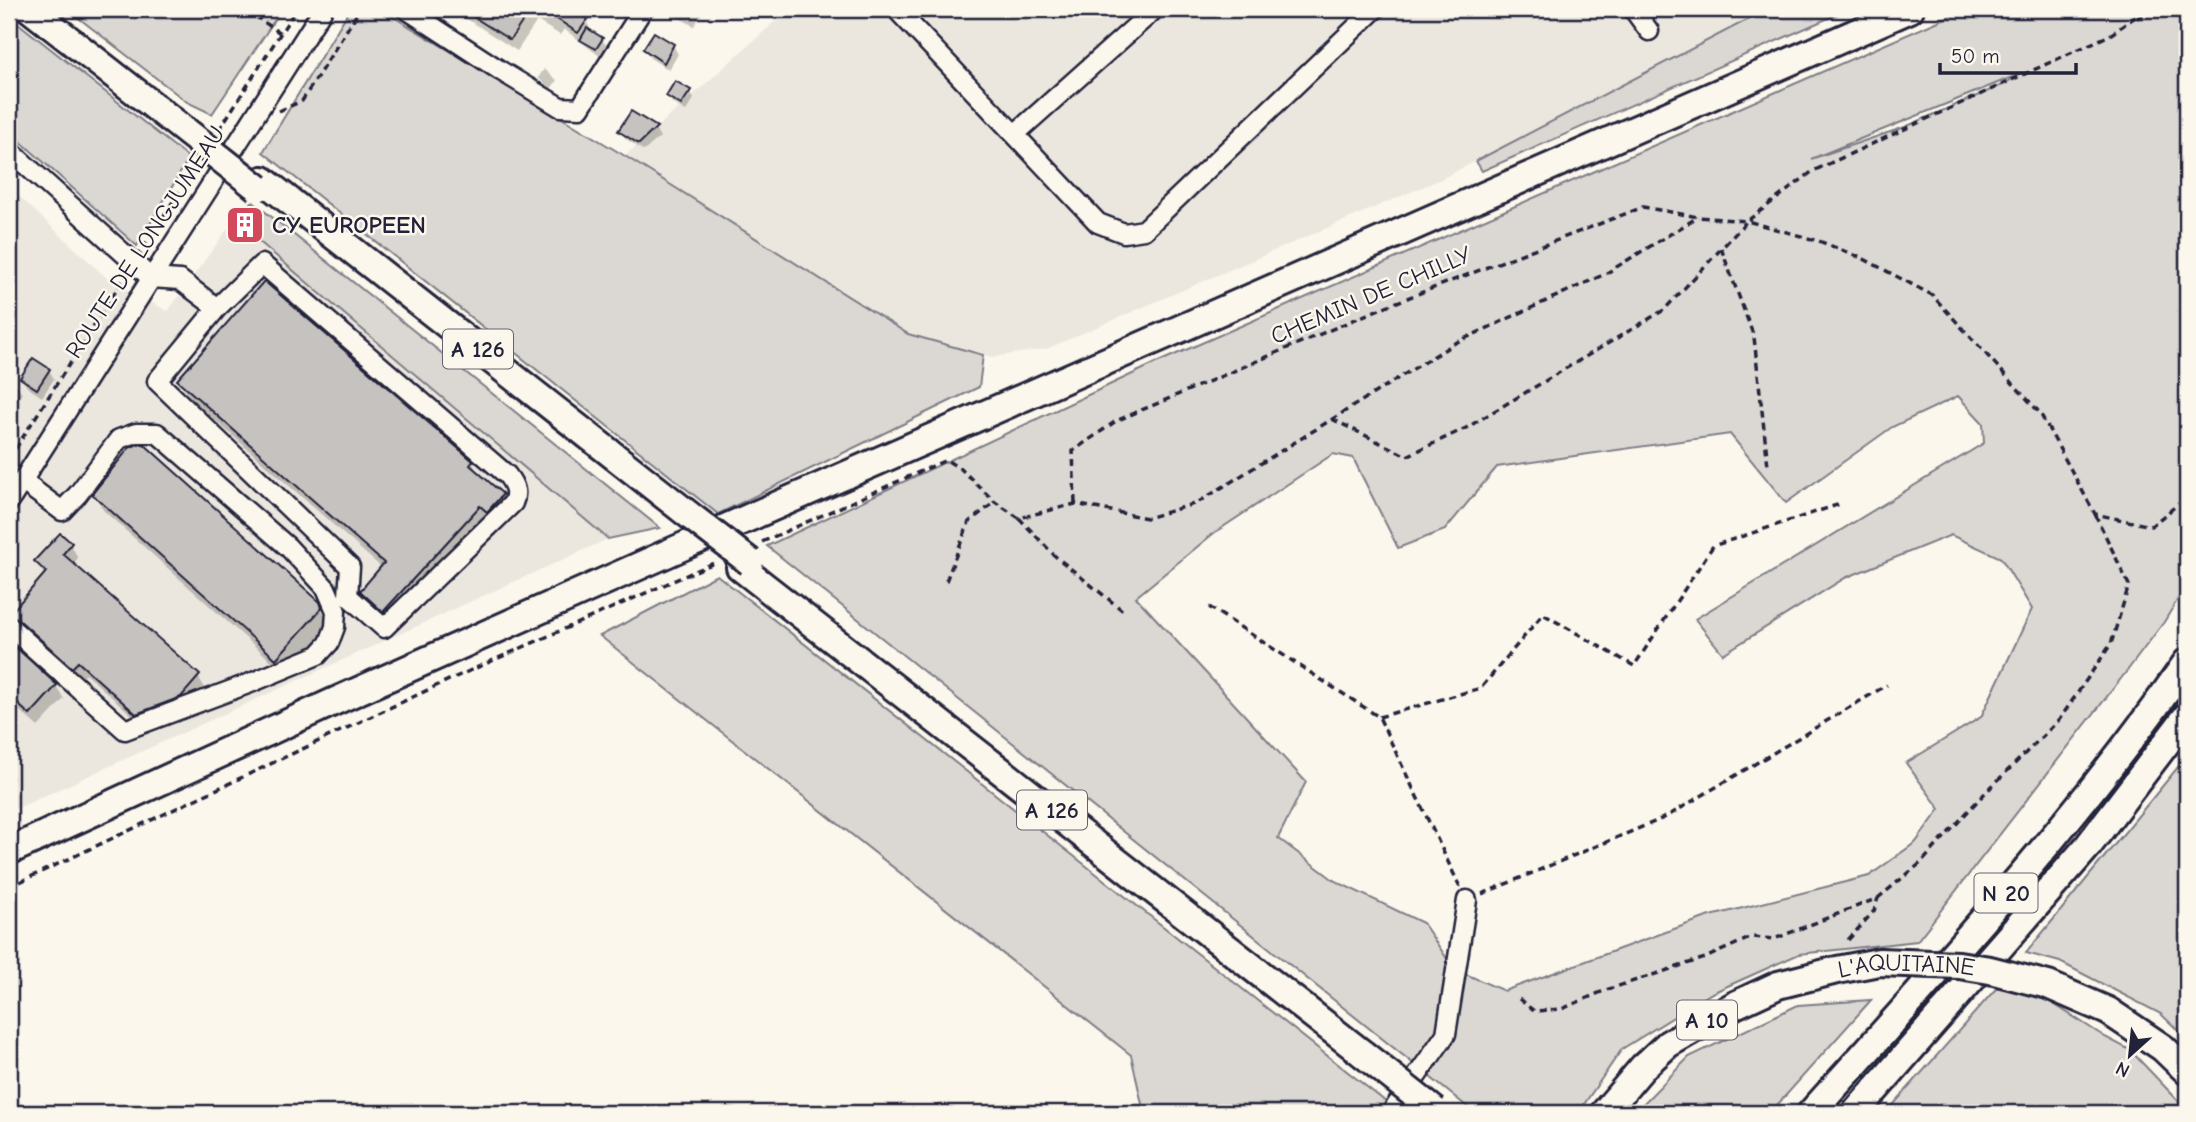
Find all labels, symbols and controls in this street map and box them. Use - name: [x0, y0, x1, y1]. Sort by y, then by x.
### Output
- scale bar: [1940, 32, 2077, 76]
- text: 50 m: [1951, 44, 2000, 68]
- street label: ROUTE DE LONGJUMEAU: [59, 121, 231, 363]
- building icon: CY EUROPEEN: [224, 204, 266, 246]
- place label: CY EUROPEEN: [272, 211, 426, 239]
- street label: CHEMIN DE CHILLY: [1266, 240, 1476, 350]
- road number: A 126: [443, 330, 513, 368]
- road number: A 126: [1017, 790, 1087, 830]
- road number: N 20: [1974, 874, 2038, 912]
- street label: L'AQUITAINE: [1836, 947, 1977, 984]
- road number: A 10: [1677, 1001, 1737, 1040]
- north arrow: [2094, 1020, 2164, 1090]
- text: N: [2112, 1057, 2133, 1082]

